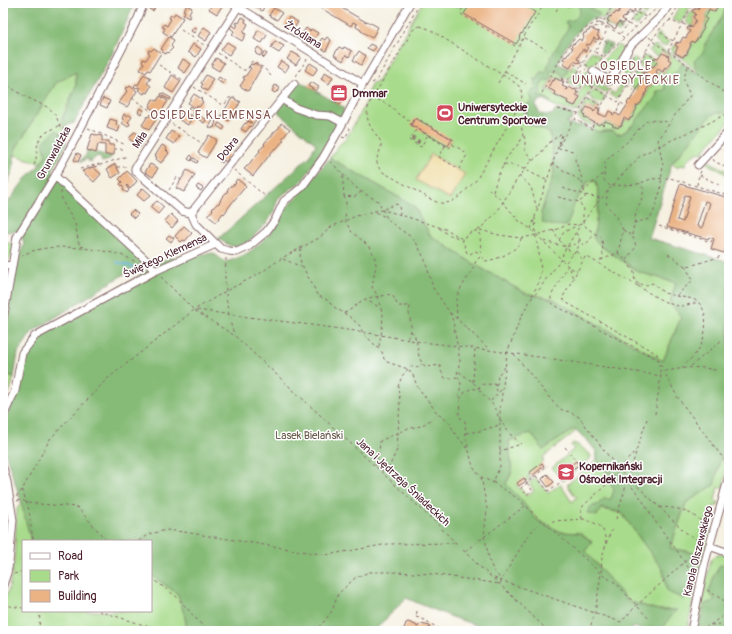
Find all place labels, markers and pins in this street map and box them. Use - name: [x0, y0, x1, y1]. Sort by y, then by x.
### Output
- office icon: Dmmar: [329, 83, 349, 103]
- place label: Dmmar: [352, 87, 389, 100]
- place label: Uniwersyteckie Centrum Sportowe: [458, 101, 547, 127]
- sports icon: Uniwersyteckie Centrum Sportowe: [435, 103, 455, 123]
- place label: Kopernikański Ośrodek Integracji: [579, 460, 662, 486]
- school or university icon: Kopernikański Ośrodek Integracji: [556, 462, 576, 482]

